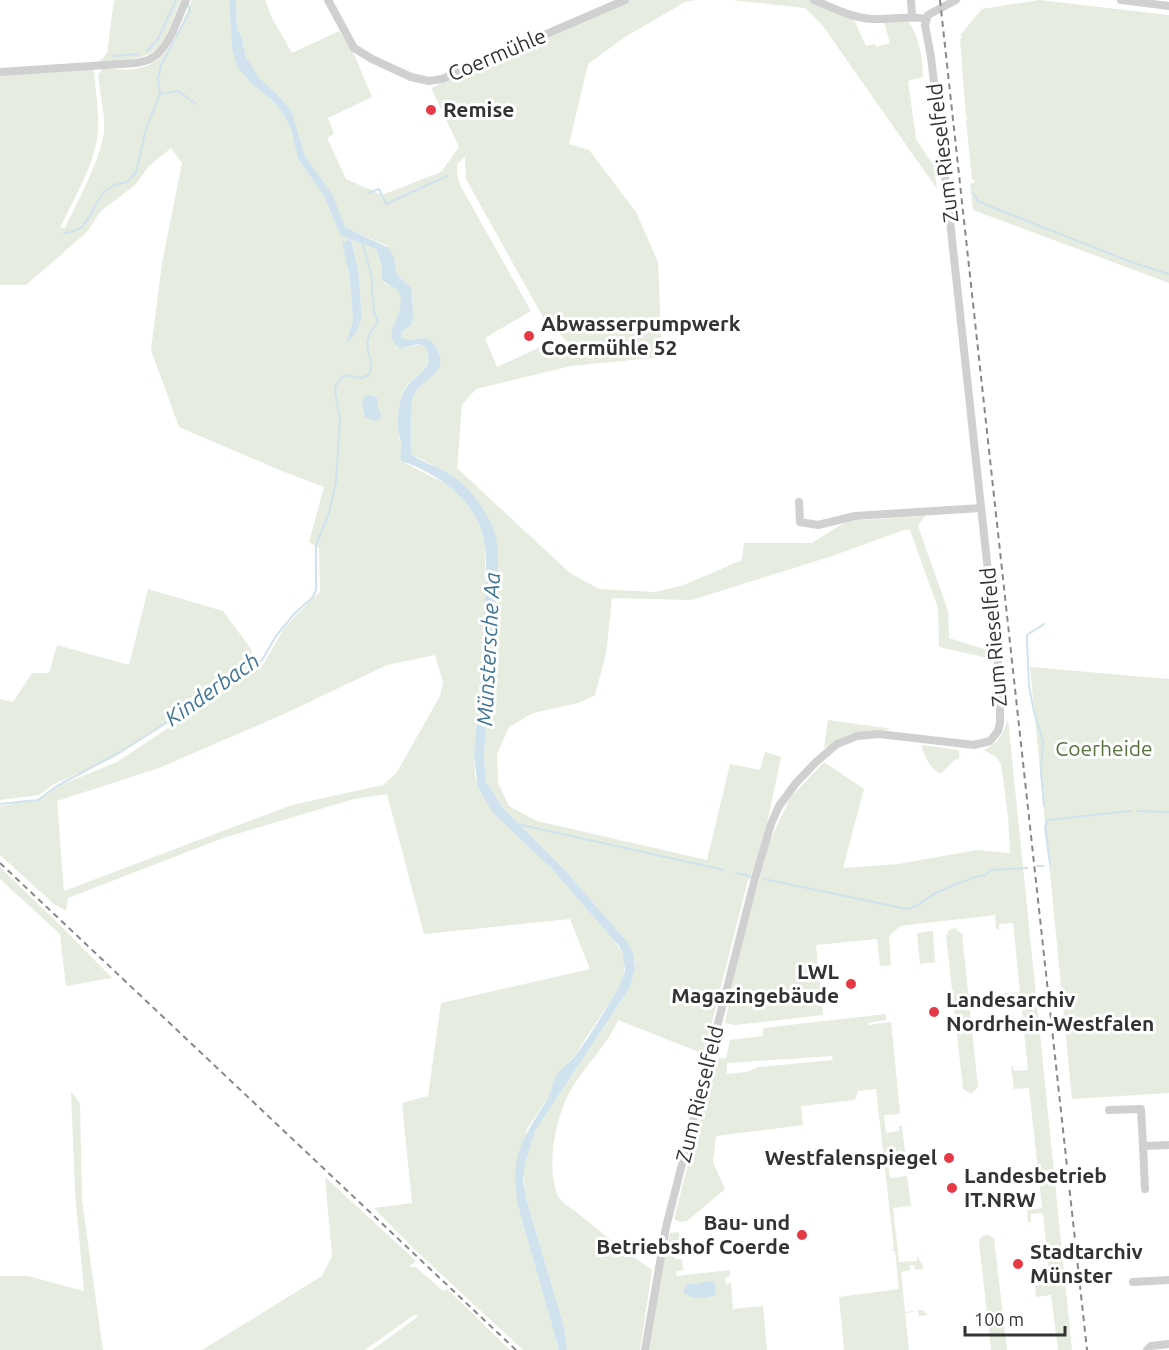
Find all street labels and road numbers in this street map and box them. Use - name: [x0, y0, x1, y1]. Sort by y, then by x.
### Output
- street label: Coermühle: [444, 23, 549, 85]
- street label: Zum Rieselfeld: [922, 82, 962, 224]
- street label: Zum Rieselfeld: [975, 566, 1011, 708]
- street label: Zum Rieselfeld: [670, 1023, 728, 1165]

